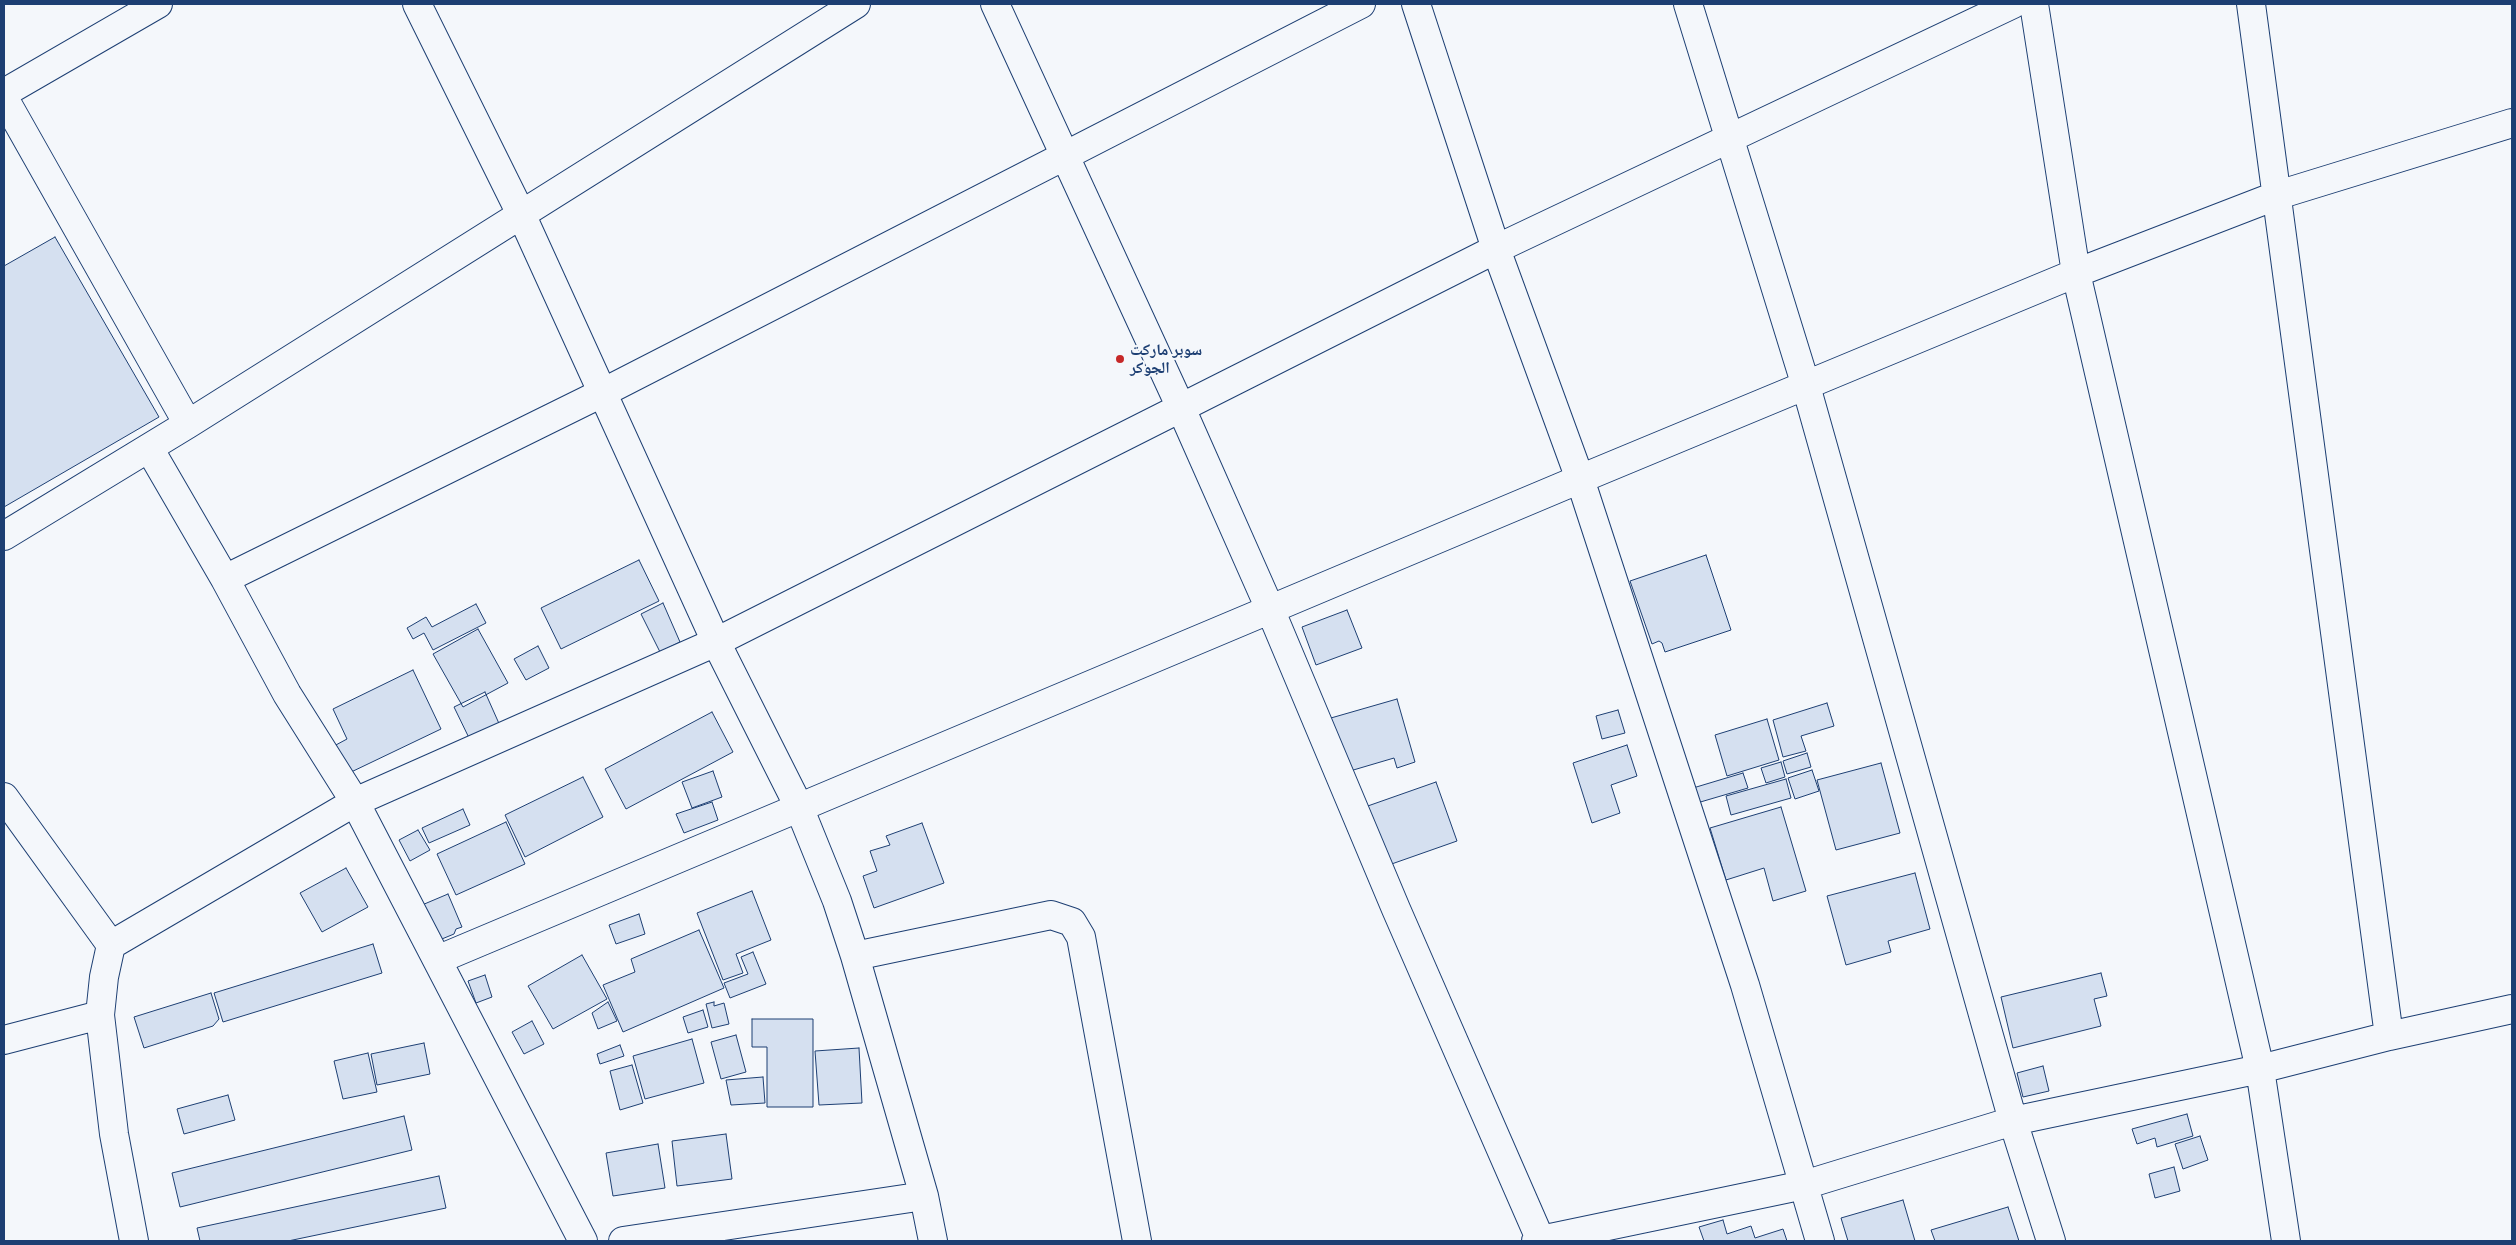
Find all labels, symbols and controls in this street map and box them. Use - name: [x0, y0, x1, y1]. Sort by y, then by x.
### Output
- place label: سوبر ماركت الجوكر: [1130, 340, 1202, 378]
- marker: سوبر ماركت الجوكر: [1114, 353, 1126, 365]

